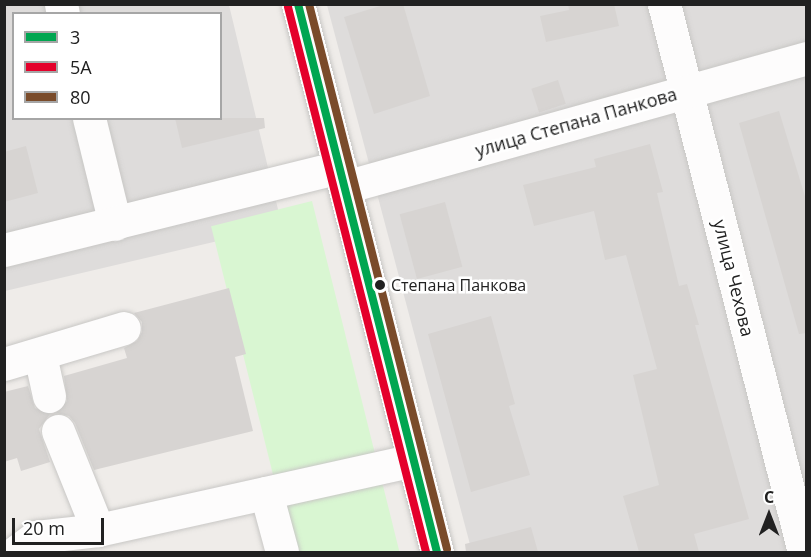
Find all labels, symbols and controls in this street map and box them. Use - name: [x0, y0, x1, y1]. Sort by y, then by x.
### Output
- legend: [12, 12, 222, 120]
- text: 3: [70, 25, 80, 49]
- text: 5А: [70, 55, 92, 79]
- street label: улица Степана Панкова: [473, 83, 679, 161]
- text: 80: [70, 85, 91, 109]
- street label: улица Чехова: [709, 217, 759, 339]
- place label: Степана Панкова: [391, 275, 526, 295]
- marker: Степана Панкова: [374, 279, 386, 291]
- north arrow: [739, 485, 799, 545]
- text: С: [764, 486, 774, 508]
- scale bar: [15, 506, 106, 544]
- text: 20 m: [23, 516, 65, 540]

